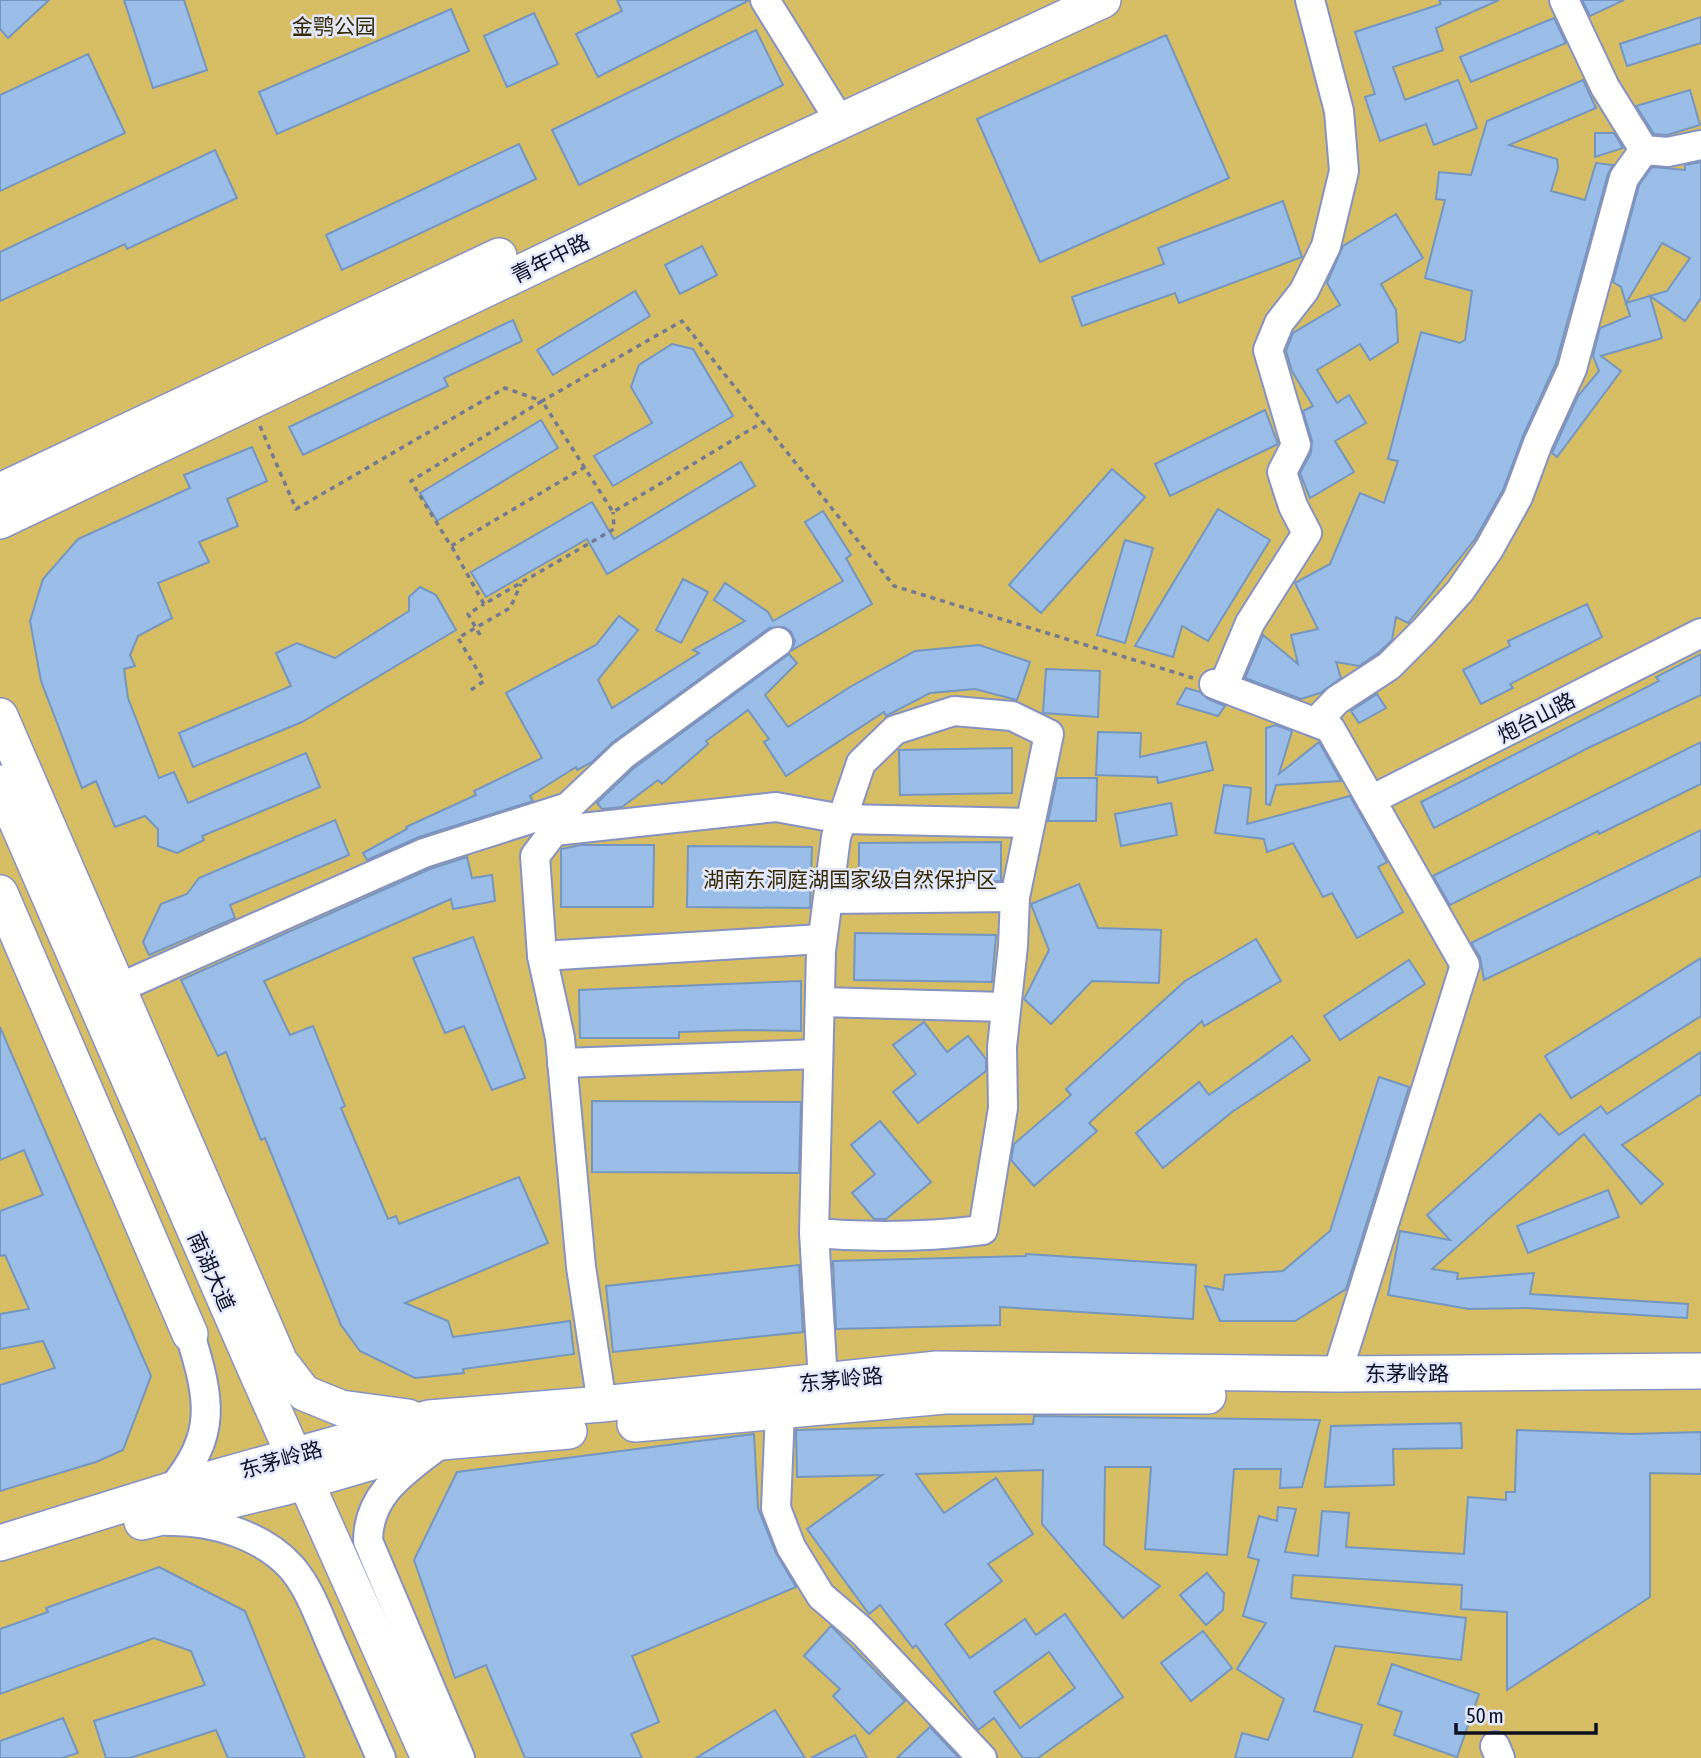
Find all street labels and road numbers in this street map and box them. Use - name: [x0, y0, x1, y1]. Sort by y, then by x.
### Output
- street label: 青年中路: [507, 229, 593, 287]
- street label: 炮台山路: [1493, 687, 1579, 747]
- street label: 南湖大道: [184, 1228, 240, 1314]
- street label: 东茅岭路: [1365, 1361, 1449, 1385]
- street label: 东茅岭路: [798, 1363, 884, 1395]
- street label: 东茅岭路: [237, 1436, 325, 1482]

